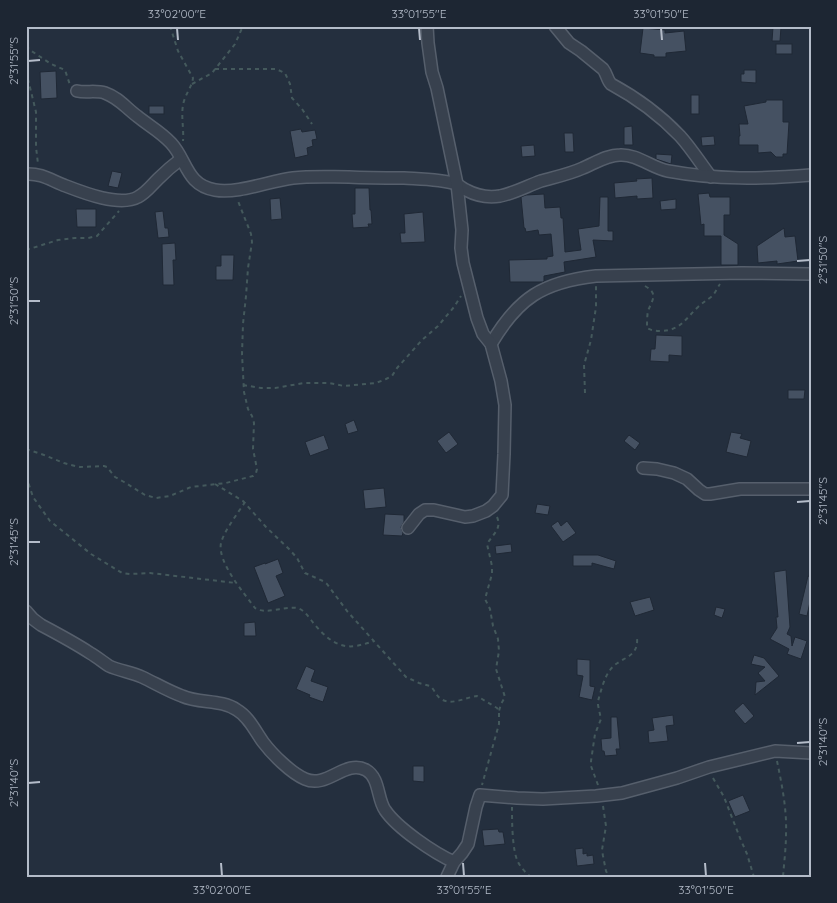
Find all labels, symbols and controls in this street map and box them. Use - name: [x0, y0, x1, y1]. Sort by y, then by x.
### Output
- text: 33°02'00"E: [148, 6, 206, 21]
- text: 33°01'55"E: [392, 6, 447, 21]
- text: 33°01'50"E: [633, 6, 689, 21]
- text: 2°31'55"S: [6, 37, 21, 85]
- text: 2°31'50"S: [815, 235, 830, 284]
- text: 2°31'50"S: [6, 276, 21, 325]
- text: 2°31'45"S: [815, 477, 830, 525]
- text: 2°31'45"S: [6, 518, 21, 566]
- text: 2°31'40"S: [815, 718, 830, 766]
- text: 2°31'40"S: [6, 759, 21, 807]
- text: 33°02'00"E: [193, 882, 251, 897]
- text: 33°01'55"E: [437, 882, 492, 897]
- text: 33°01'50"E: [678, 882, 734, 897]

